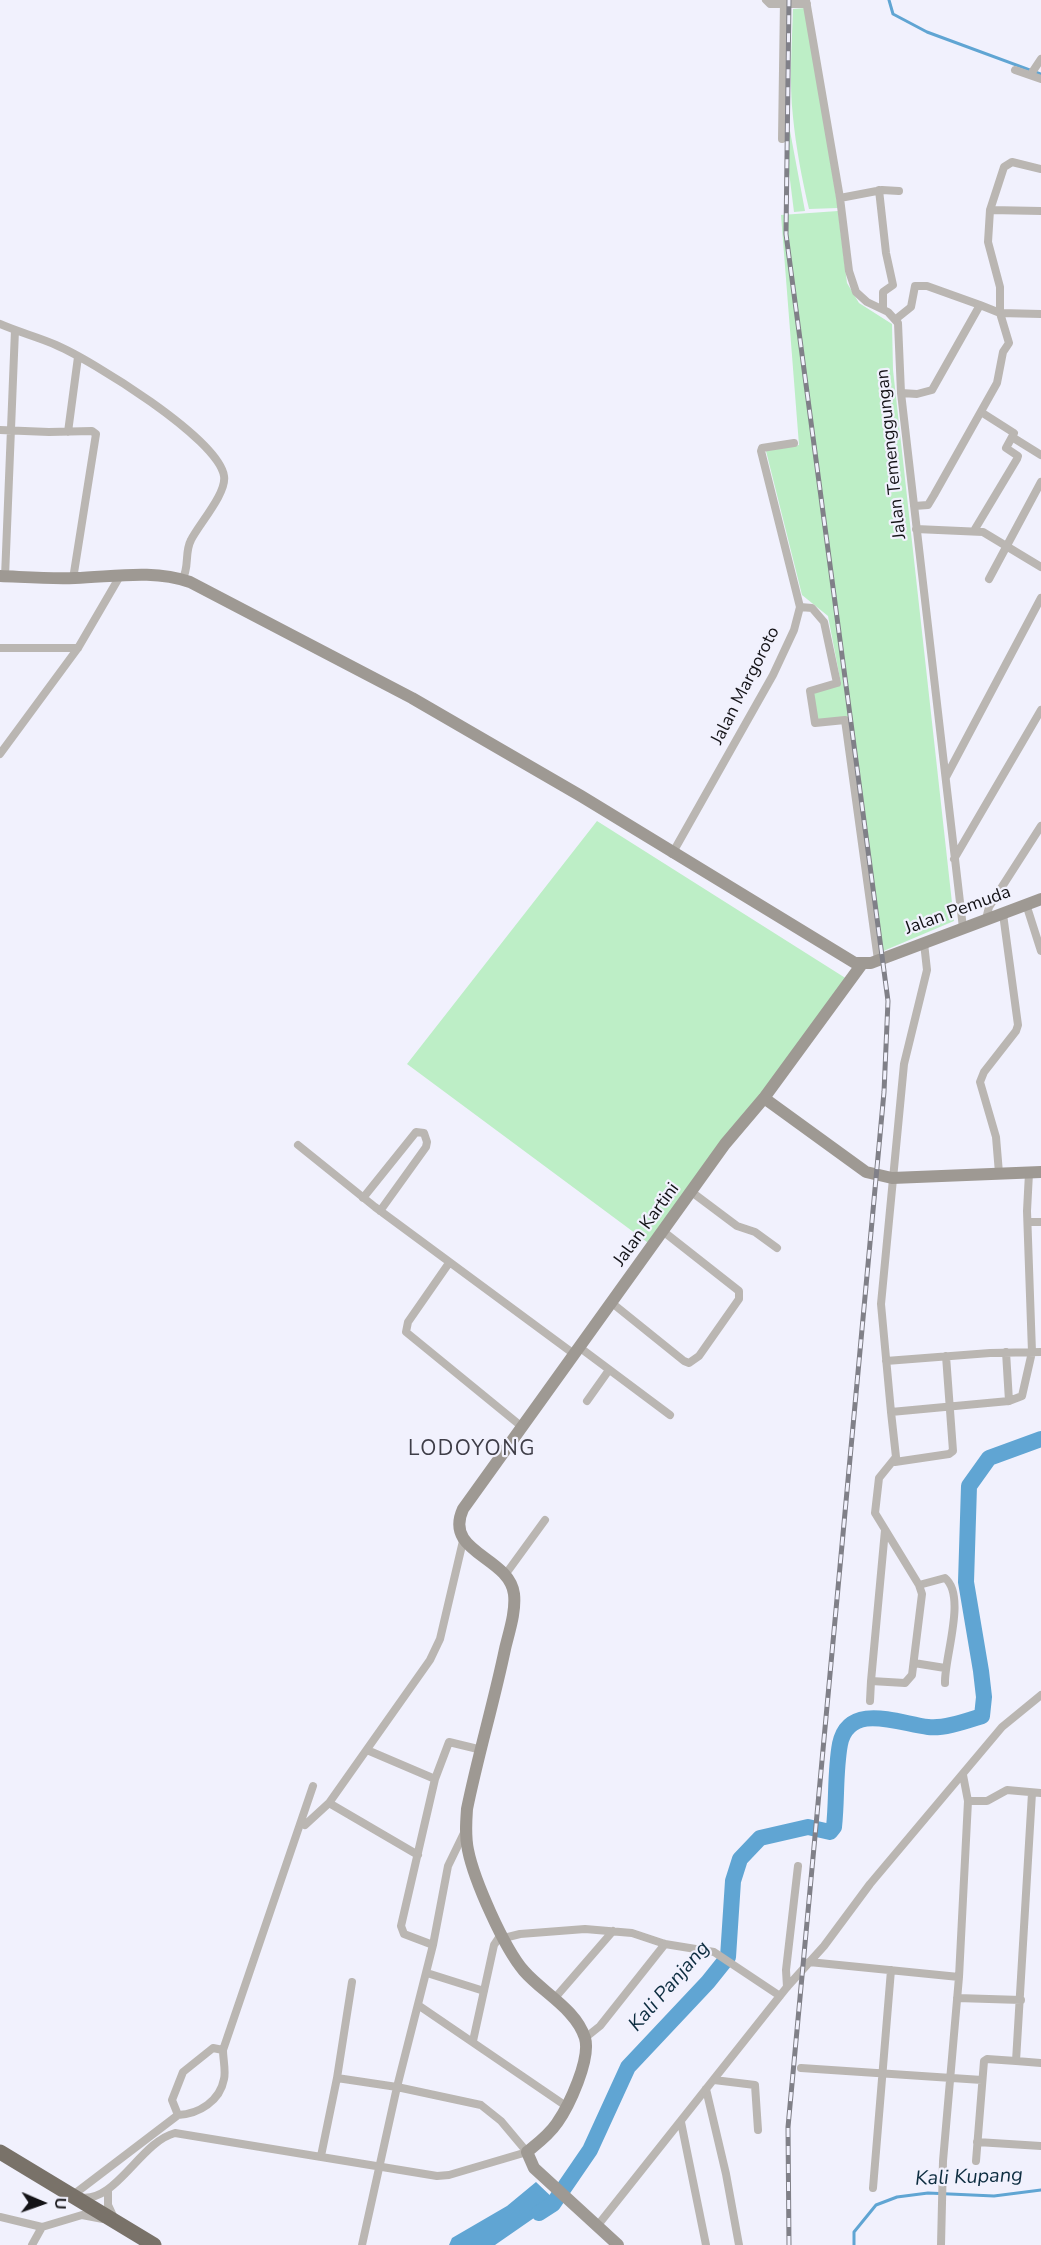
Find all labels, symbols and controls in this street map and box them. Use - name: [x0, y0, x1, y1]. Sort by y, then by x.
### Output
- street label: Jalan Temenggungan: [872, 368, 912, 540]
- street label: Jalan Margoroto: [707, 623, 785, 749]
- street label: Jalan Pemuda: [902, 882, 1014, 940]
- street label: Jalan Kartini: [610, 1179, 684, 1271]
- district label: LODOYONG: [408, 1437, 536, 1463]
- water label: Kali Panjang: [624, 1937, 716, 2037]
- water label: Kali Kupang: [915, 2164, 1023, 2192]
- north arrow: [12, 2173, 72, 2233]
- text: U: [49, 2197, 71, 2210]

